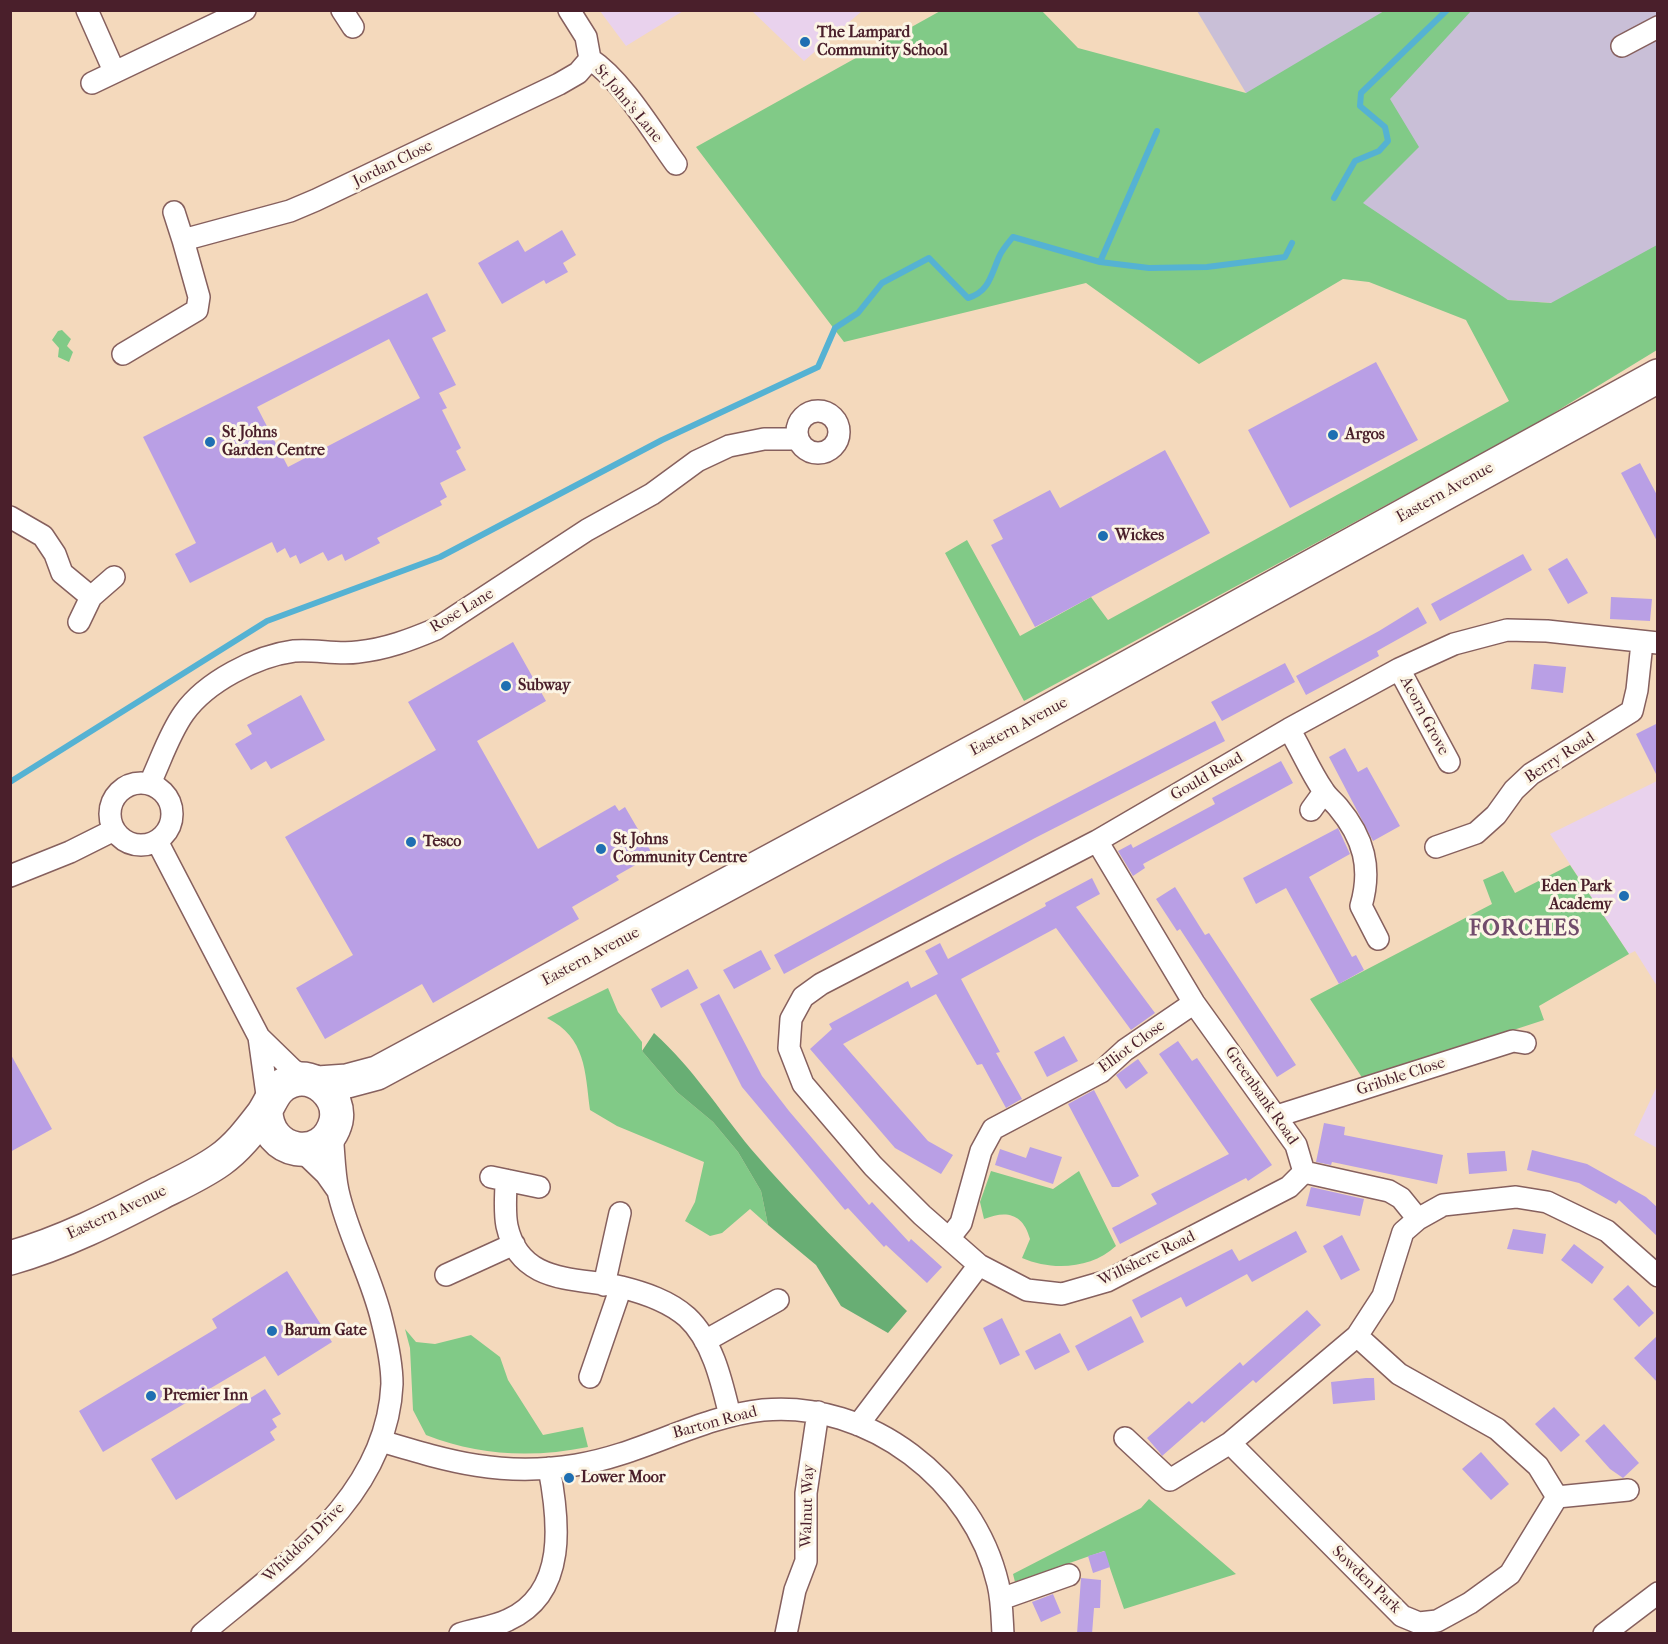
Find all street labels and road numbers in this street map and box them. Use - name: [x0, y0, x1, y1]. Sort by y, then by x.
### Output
- street label: St John's Lane: [590, 61, 666, 147]
- street label: Jordan Close: [350, 136, 436, 192]
- street label: Eastern Avenue: [1393, 458, 1497, 528]
- street label: Rose Lane: [427, 584, 497, 638]
- street label: Acorn Grove: [1395, 673, 1453, 759]
- street label: Eastern Avenue: [967, 693, 1071, 761]
- street label: Berry Road: [1521, 728, 1599, 788]
- street label: Gould Road: [1167, 749, 1247, 805]
- street label: Eastern Avenue: [539, 923, 643, 991]
- street label: Elliot Close: [1095, 1016, 1169, 1078]
- street label: Greenbank Road: [1220, 1043, 1302, 1149]
- street label: Gribble Close: [1354, 1054, 1448, 1100]
- street label: Eastern Avenue: [64, 1182, 170, 1244]
- street label: Willshere Road: [1095, 1227, 1199, 1291]
- street label: Barton Road: [671, 1403, 759, 1443]
- street label: Walnut Way: [797, 1464, 819, 1548]
- street label: Whiddon Drive: [259, 1499, 349, 1587]
- street label: Sowden Park: [1327, 1542, 1405, 1618]

